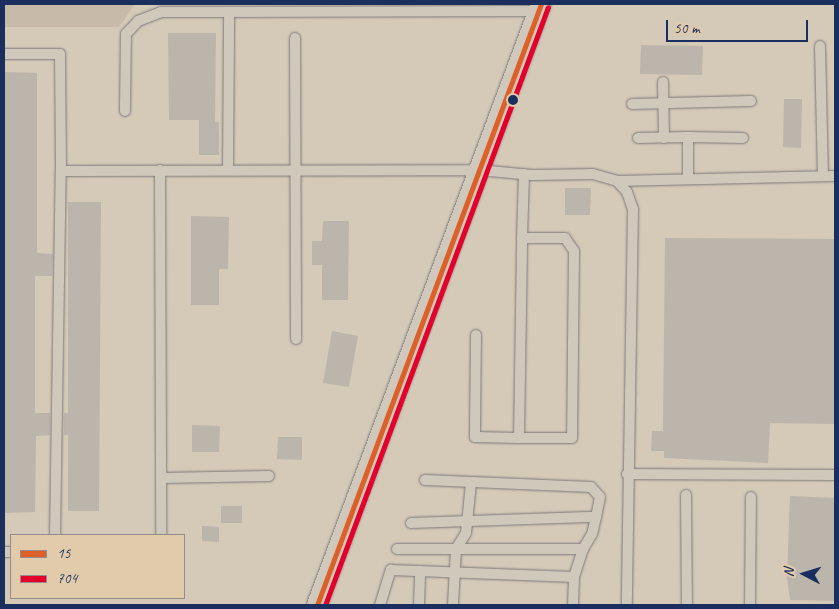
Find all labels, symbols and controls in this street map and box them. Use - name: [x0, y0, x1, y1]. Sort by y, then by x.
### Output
- scale bar: [669, 10, 812, 42]
- text: 50 m: [674, 19, 700, 38]
- unlabelled marker: [508, 95, 518, 105]
- legend: [10, 534, 185, 599]
- text: 15: [57, 544, 71, 563]
- north arrow: [779, 549, 829, 599]
- text: N: [780, 568, 797, 578]
- text: 704: [57, 569, 77, 588]

